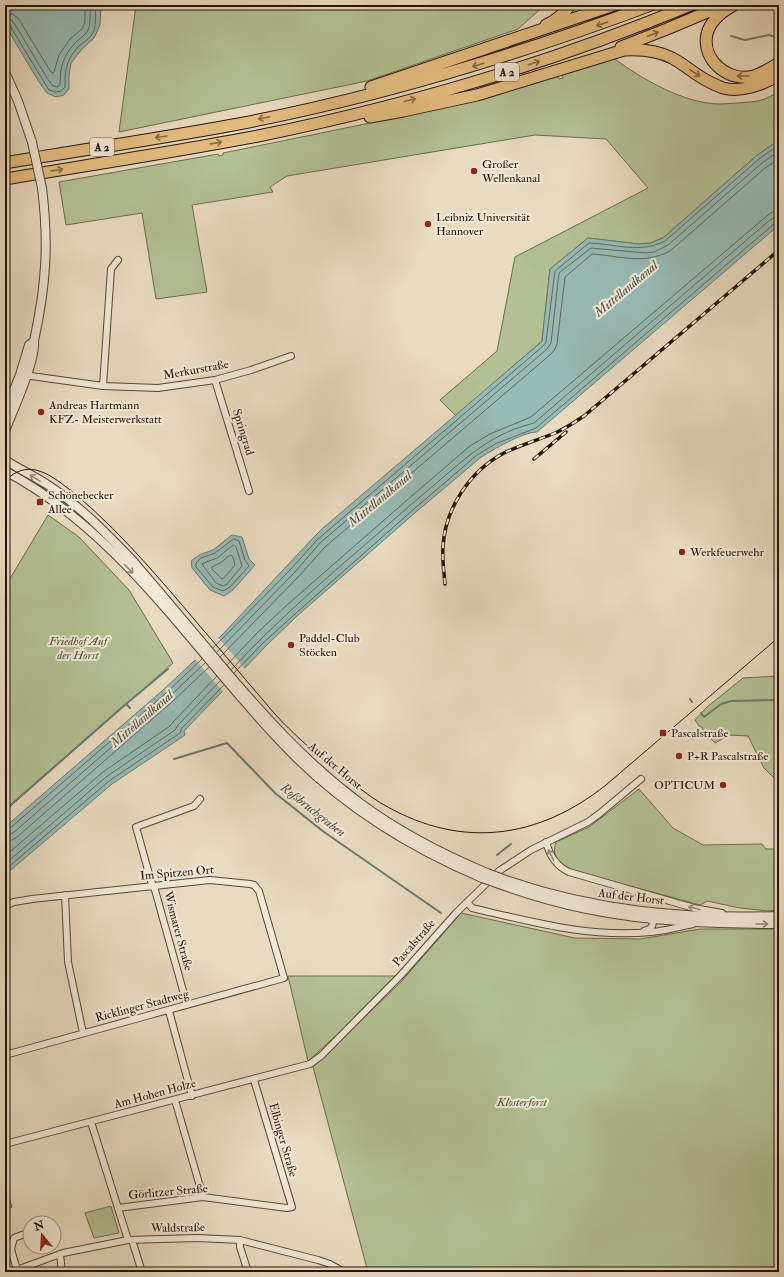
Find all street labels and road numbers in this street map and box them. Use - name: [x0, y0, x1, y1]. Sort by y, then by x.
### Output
- road number: A 2: [495, 63, 519, 81]
- road number: A 2: [90, 138, 114, 156]
- street label: Merkurstraße: [162, 357, 230, 383]
- street label: Springrad: [229, 407, 257, 457]
- street label: Auf der Horst: [304, 738, 365, 793]
- street label: Im Spitzen Ort: [139, 862, 215, 884]
- street label: Auf der Horst: [596, 885, 665, 908]
- street label: Wismarer Straße: [160, 889, 196, 972]
- street label: Pascalstraße: [389, 916, 439, 970]
- street label: Ricklinger Stadtweg: [94, 986, 191, 1026]
- street label: Am Hohen Holze: [111, 1076, 198, 1112]
- street label: Elbinger Straße: [265, 1101, 301, 1179]
- street label: Görlitzer Straße: [128, 1181, 208, 1203]
- street label: Waldstraße: [150, 1220, 205, 1236]

